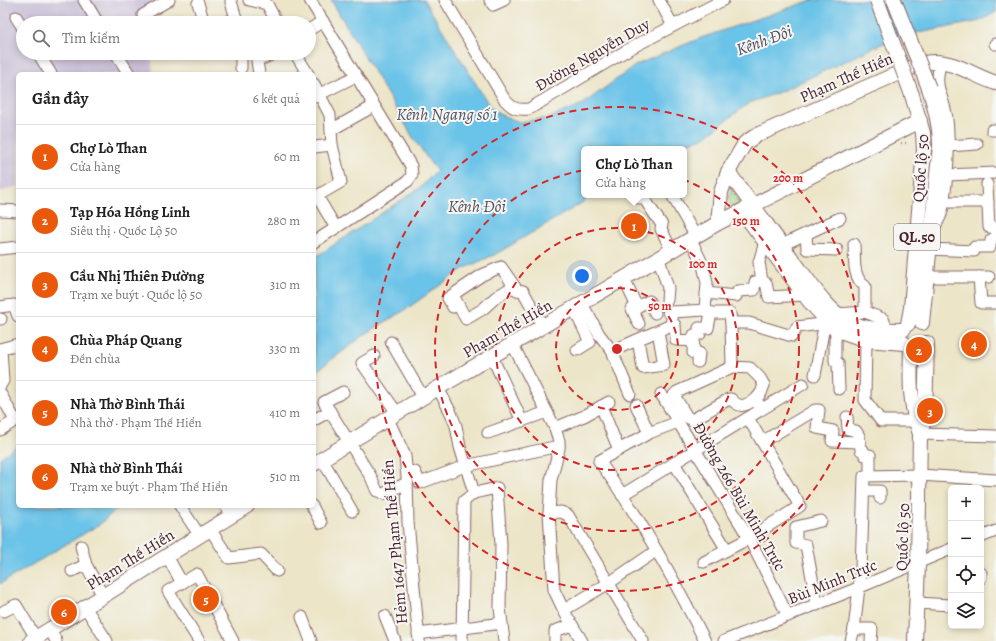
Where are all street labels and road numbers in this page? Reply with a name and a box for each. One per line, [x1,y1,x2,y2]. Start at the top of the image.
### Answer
street label: Đường Nguyễn Duy [531,13,655,97]
street label: Phạm Thế Hiển [796,47,897,108]
street label: Quốc lộ 50 [908,133,934,203]
road number: QL.50 [894,224,940,250]
street label: Phạm Thế Hiển [459,294,556,363]
street label: Đường 266 Bùi Minh Trực [688,418,791,575]
street label: Hẻm 1647 Phạm Thế Hiển [377,458,413,625]
street label: Quốc lộ 50 [891,503,915,571]
street label: Phạm Thế Hiển [82,524,179,596]
street label: Bùi Minh Trực [785,554,880,610]

